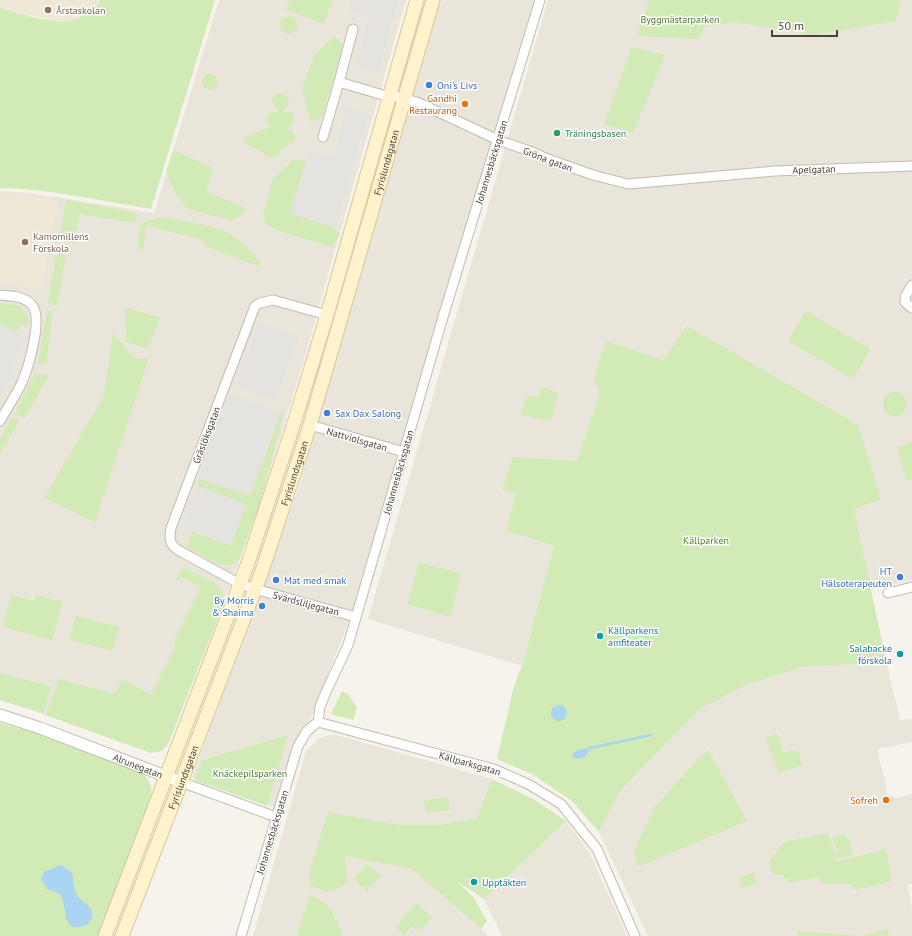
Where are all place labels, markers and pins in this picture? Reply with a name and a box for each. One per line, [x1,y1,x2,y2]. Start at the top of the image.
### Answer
place label: Årstaskolan [56,4,105,17]
marker: Årstaskolan [43,5,53,15]
place label: Oni's Livs [437,79,477,92]
marker: Oni's Livs [424,80,434,90]
place label: Gandhi Restaurang [409,92,457,117]
marker: Gandhi Restaurang [460,99,470,109]
place label: Träningsbasen [565,127,626,140]
marker: Träningsbasen [552,128,562,138]
place label: Kamomillens Förskola [33,230,89,255]
marker: Kamomillens Förskola [20,237,30,247]
place label: Sax Dax Salong [335,407,401,420]
marker: Sax Dax Salong [322,408,332,418]
place label: HT Hälsoterapeuten [821,565,892,590]
marker: HT Hälsoterapeuten [895,572,905,582]
place label: Mat med smak [284,574,346,587]
marker: Mat med smak [271,575,281,585]
place label: By Morris & Shaima [212,594,254,619]
marker: By Morris & Shaima [257,601,267,611]
place label: Källparkens amfiteater [608,624,658,649]
marker: Källparkens amfiteater [595,631,605,641]
place label: Salabacke förskola [849,642,892,667]
marker: Salabacke förskola [895,649,905,659]
place label: Sofreh [850,794,878,807]
marker: Sofreh [881,795,891,805]
place label: Upptäkten [482,876,526,889]
marker: Upptäkten [469,877,479,887]

